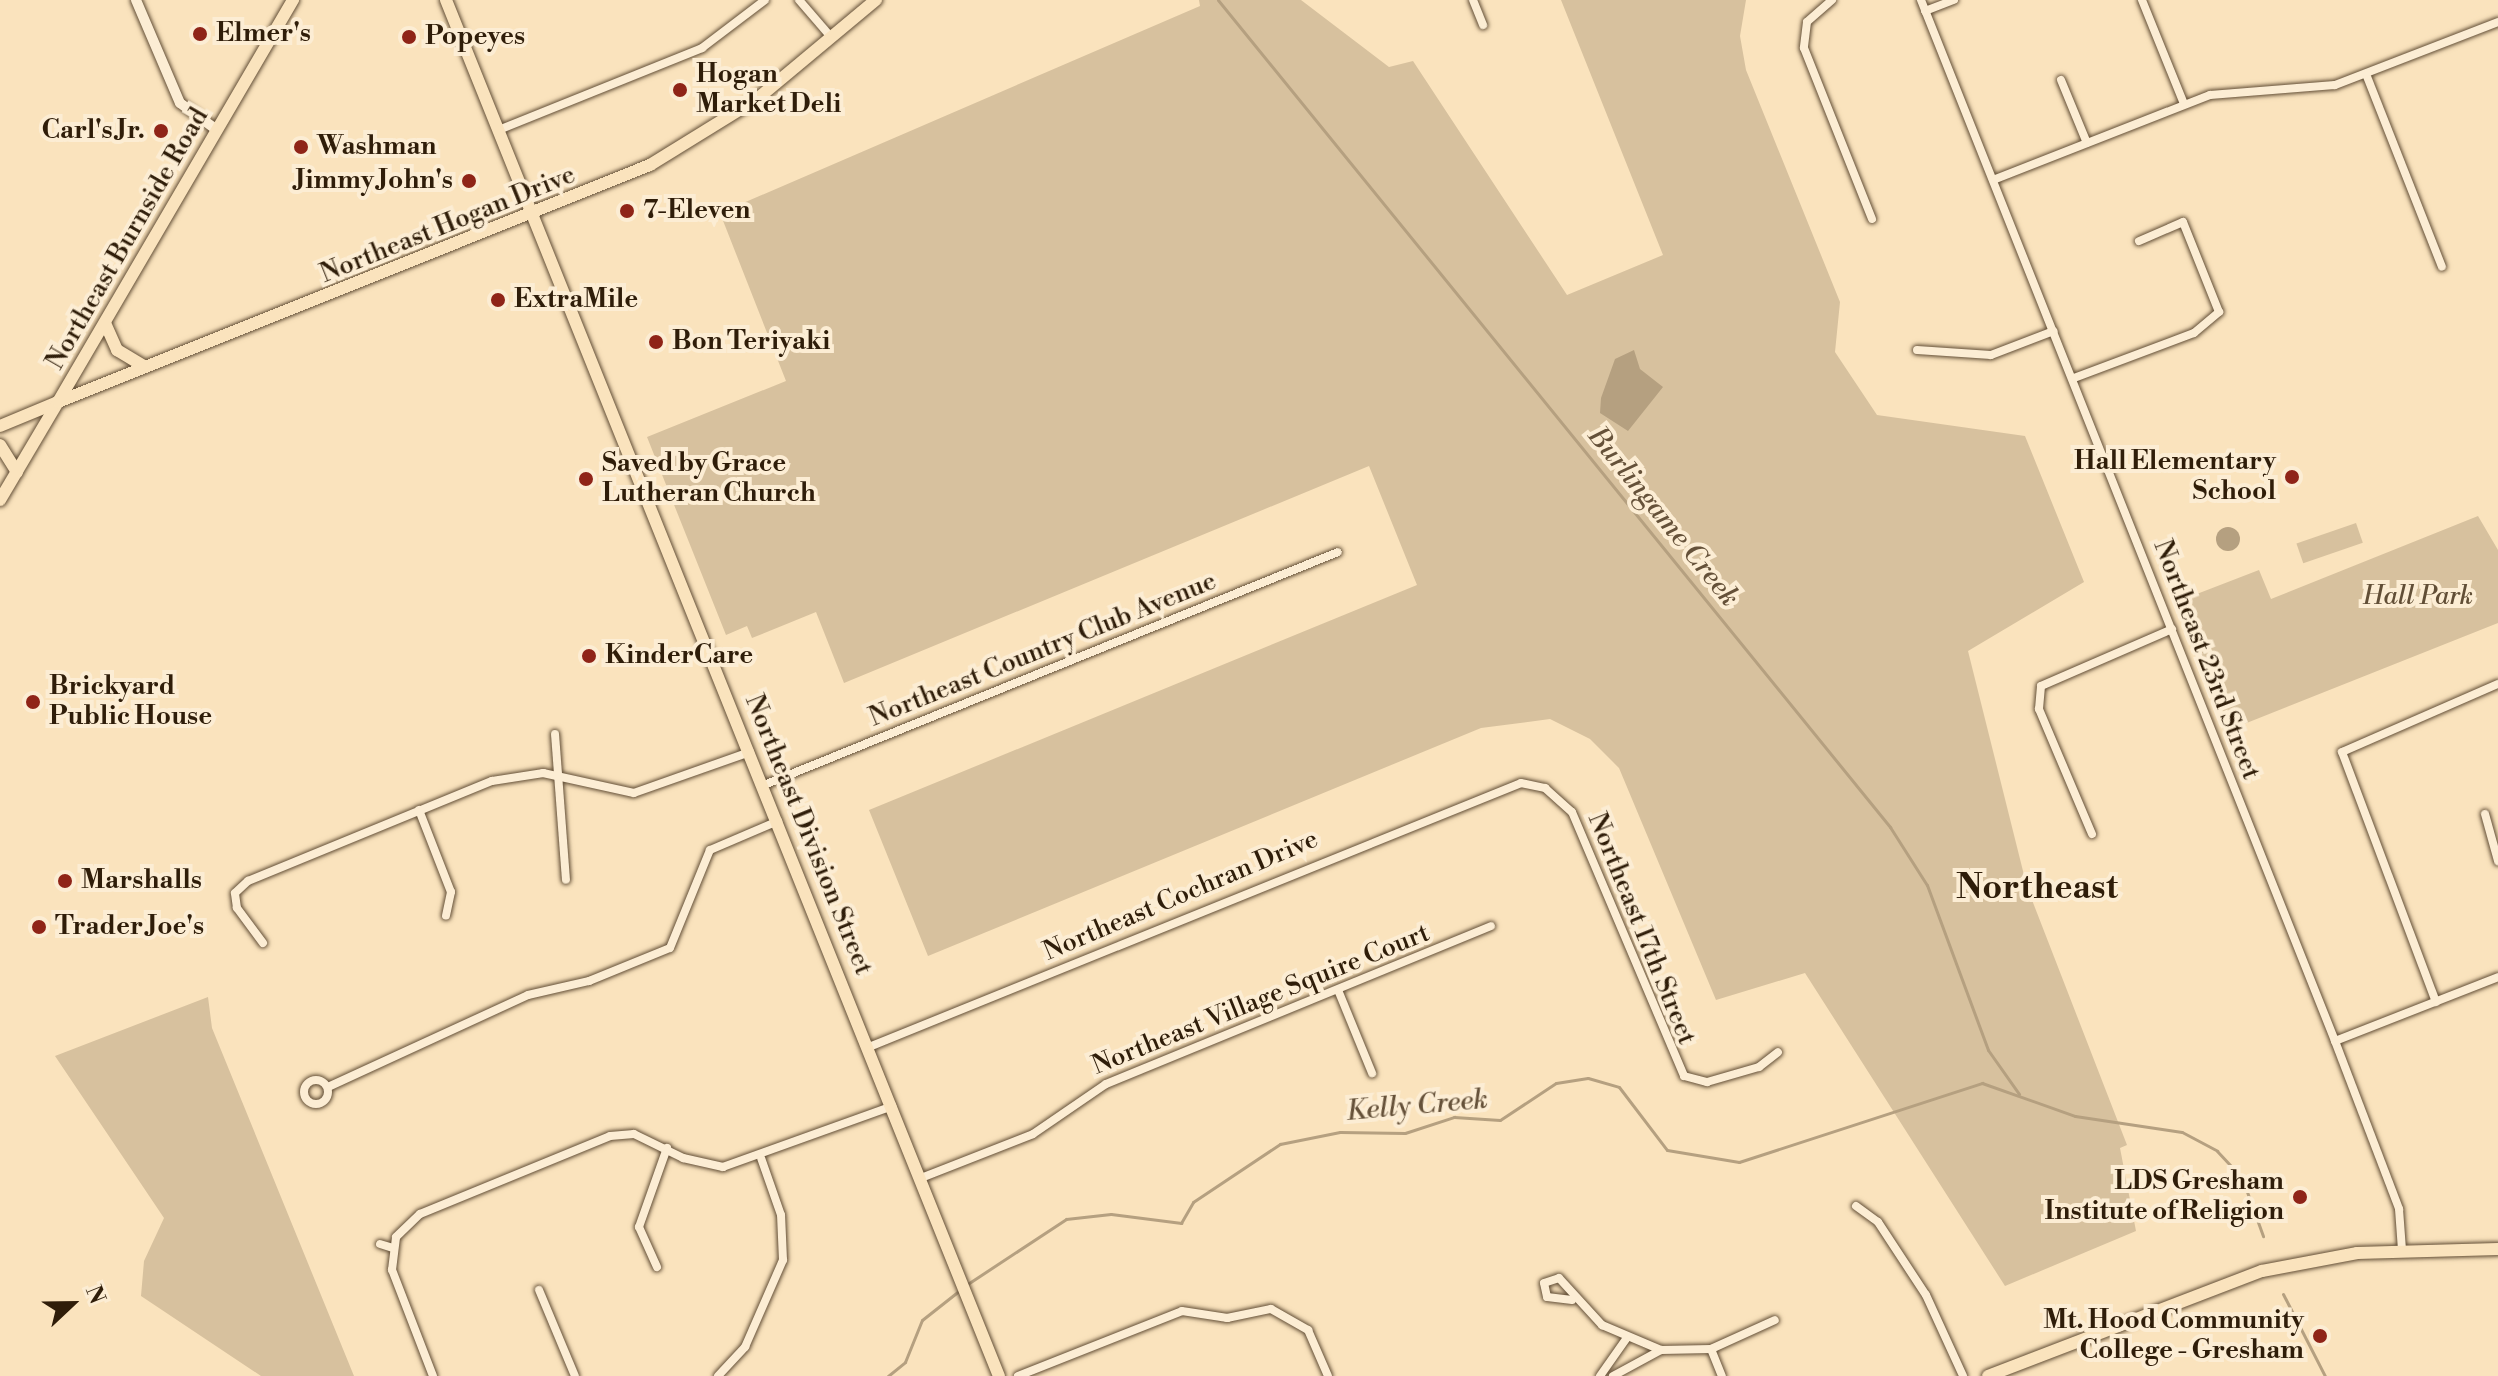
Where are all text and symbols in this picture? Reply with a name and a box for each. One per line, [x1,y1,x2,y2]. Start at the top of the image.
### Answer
place label: Elmer's [216,18,311,50]
place label: Popeyes [425,21,525,53]
marker: Elmer's [191,25,209,43]
marker: Popeyes [400,28,418,46]
place label: Hogan Market Deli [696,59,841,120]
marker: Hogan Market Deli [671,81,689,99]
street label: Northeast Burnside Road [40,103,216,375]
place label: Carl's Jr. [41,115,145,147]
marker: Carl's Jr. [152,122,170,140]
place label: Washman [317,131,436,163]
marker: Washman [292,138,310,156]
street label: Northeast Hogan Drive [316,160,580,290]
place label: Jimmy John's [295,165,453,197]
marker: Jimmy John's [460,172,478,190]
place label: 7-Eleven [643,195,750,227]
marker: 7-Eleven [618,202,636,220]
place label: ExtraMile [514,284,638,316]
marker: ExtraMile [489,291,507,309]
place label: Bon Teriyaki [672,326,830,358]
marker: Bon Teriyaki [647,333,665,351]
water label: Burlingame Creek [1580,420,1746,614]
place label: Hall Elementary School [2074,446,2276,508]
place label: Saved by Grace Lutheran Church [602,448,816,510]
marker: Hall Elementary School [2283,468,2301,486]
marker: Saved by Grace Lutheran Church [577,470,595,488]
street label: Northeast 23rd Street [2146,536,2266,784]
street label: Northeast Country Club Avenue [865,566,1221,734]
park label: Hall Park [2363,581,2473,613]
place label: KinderCare [605,640,753,672]
marker: KinderCare [580,647,598,665]
place label: Brickyard Public House [49,671,212,732]
street label: Northeast Division Street [737,690,879,980]
marker: Brickyard Public House [24,693,42,711]
street label: Northeast 17th Street [1580,809,1702,1049]
street label: Northeast Cochran Drive [1039,824,1323,968]
place label: Marshalls [81,865,202,897]
district label: Northeast [1956,869,2118,909]
marker: Marshalls [56,872,74,890]
place label: Trader Joe's [55,911,204,943]
marker: Trader Joe's [30,918,48,936]
street label: Northeast Village Squire Court [1088,918,1434,1082]
water label: Kelly Creek [1345,1083,1489,1129]
place label: LDS Gresham Institute of Religion [2045,1166,2284,1228]
marker: LDS Gresham Institute of Religion [2291,1188,2309,1206]
north arrow [32,1264,112,1344]
text: N [79,1282,110,1308]
place label: Mt. Hood Community College - Gresham [2043,1305,2304,1366]
marker: Mt. Hood Community College - Gresham [2311,1327,2329,1345]

